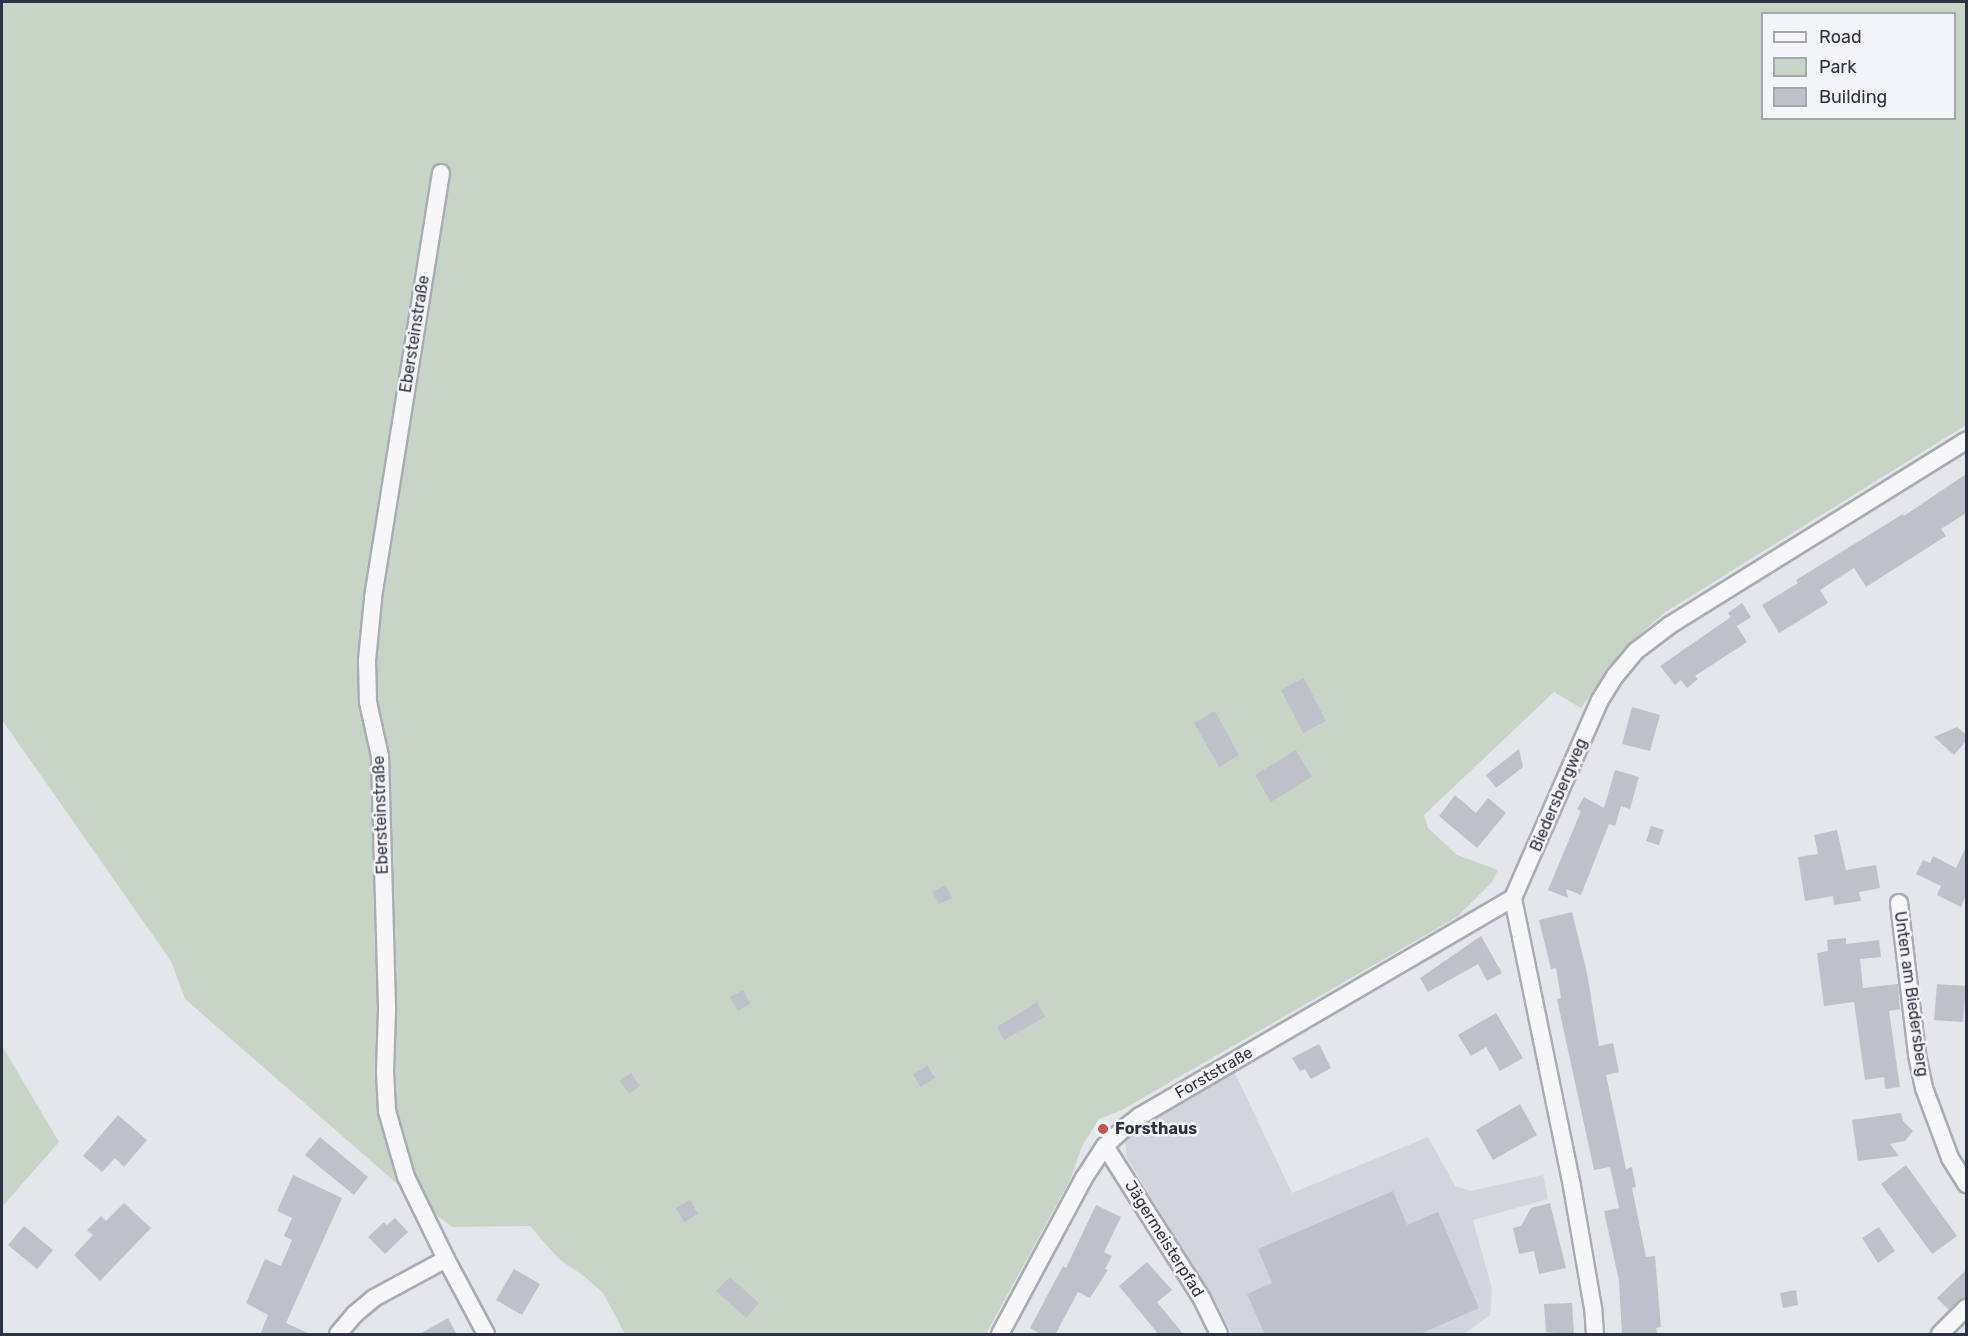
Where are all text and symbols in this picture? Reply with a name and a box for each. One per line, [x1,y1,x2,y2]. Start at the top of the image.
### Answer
legend [1761,12,1956,120]
text: Road [1819,26,1862,48]
text: Park [1819,56,1856,78]
text: Building [1819,86,1887,108]
street label: Ebersteinstraße [396,274,434,394]
street label: Biedersbergweg [1526,735,1592,855]
street label: Ebersteinstraße [369,755,393,875]
street label: Unten am Biedersberg [1890,910,1932,1078]
street label: Forststraße [1172,1043,1256,1103]
place label: Forsthaus [1115,1119,1197,1139]
marker: Forsthaus [1096,1122,1110,1136]
street label: Jägermeisterpfad [1120,1177,1208,1301]

